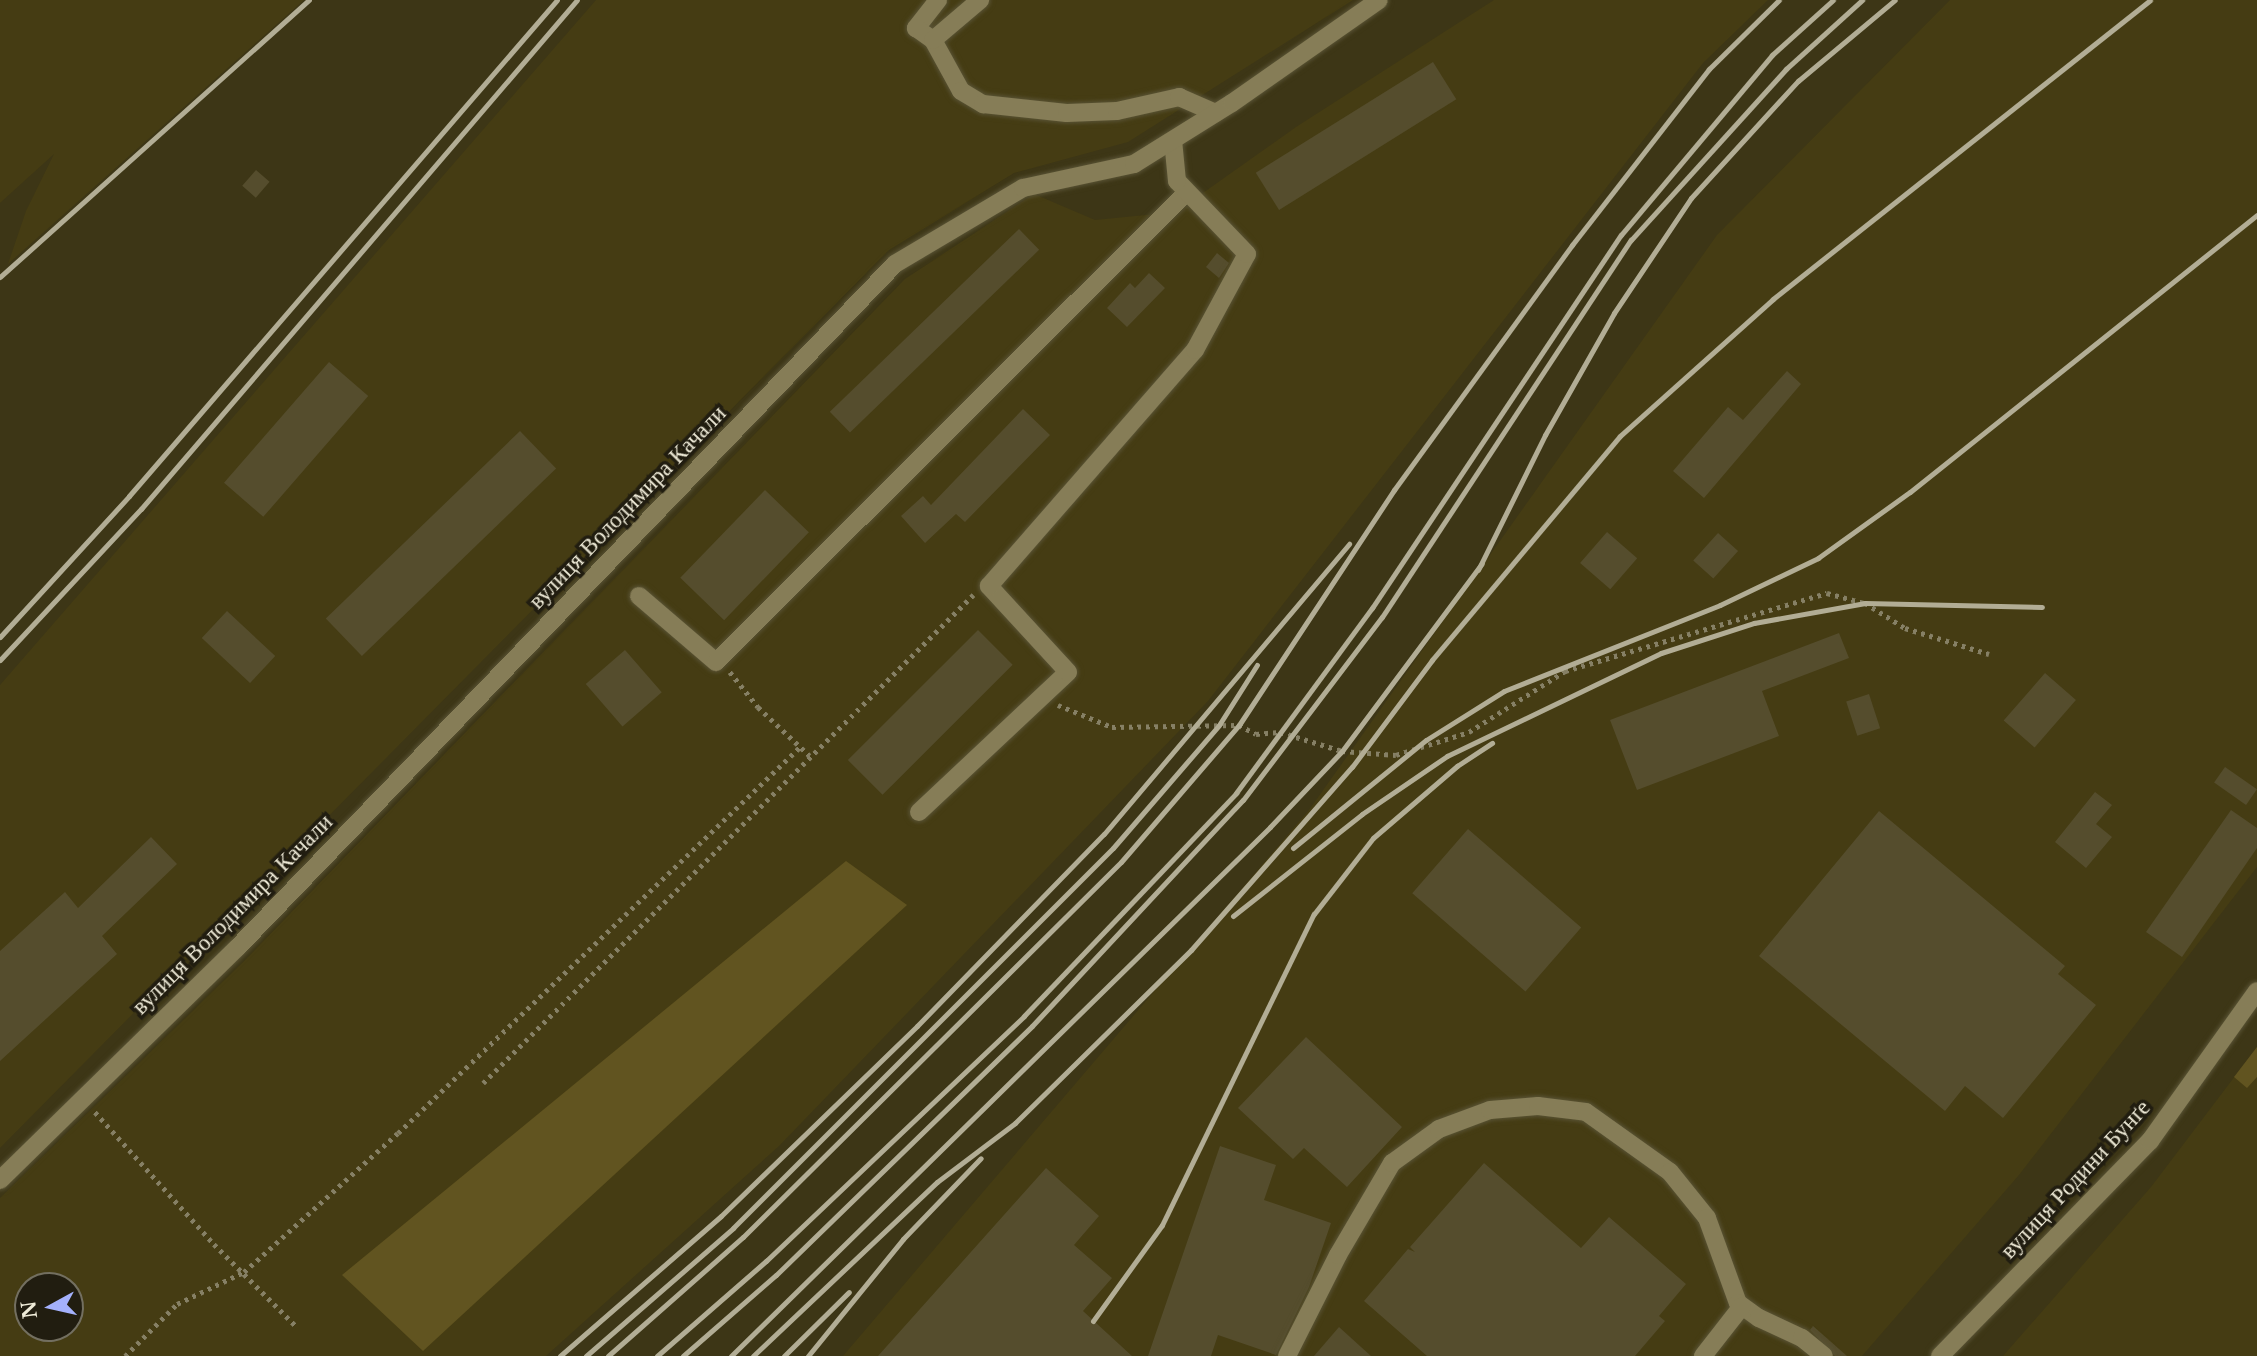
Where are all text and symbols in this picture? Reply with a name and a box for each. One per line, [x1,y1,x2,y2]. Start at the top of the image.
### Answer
street label: вулиця Володимира Качали [523,400,731,614]
street label: вулиця Володимира Качали [126,808,338,1020]
street label: вулиця Родини Бунґе [1994,1094,2156,1264]
north arrow [14,1272,84,1342]
text: N [17,1299,42,1320]

